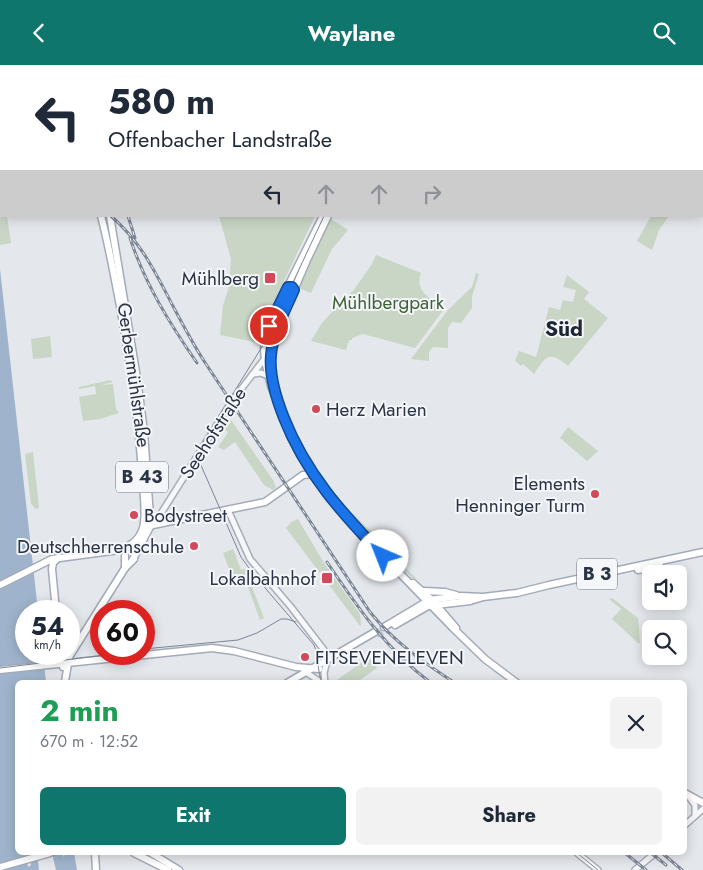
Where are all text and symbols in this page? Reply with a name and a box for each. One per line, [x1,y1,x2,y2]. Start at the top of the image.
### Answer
text: Waylane [308,17,395,49]
icon: back [25,19,53,47]
icon: search [650,19,678,47]
text: 580 m [108,77,215,127]
icon: left [25,85,90,150]
text: Offenbacher Landstraße [108,123,332,155]
icon: left [259,180,287,208]
icon: ahead [312,180,340,208]
icon: ahead [365,180,393,208]
icon: right [418,180,446,208]
place label: Mühlberg [182,265,259,292]
marker: Mühlberg [263,271,277,285]
park label: Mühlbergpark [332,289,445,316]
street label: Gerbermühlstraße [110,301,158,449]
pin [248,305,290,347]
icon: arrive [255,312,283,340]
district label: Süd [545,314,583,344]
street label: Seehofstraße [173,382,253,484]
place label: Herz Marien [326,396,427,423]
marker: Herz Marien [310,403,322,415]
road number: B 43 [116,462,168,493]
place label: Elements Henninger Turm [455,470,585,519]
marker: Elements Henninger Turm [589,488,601,500]
place label: Bodystreet [144,502,227,529]
marker: Bodystreet [128,509,140,521]
position arrow [356,529,408,581]
place label: Deutschherrenschule [17,533,184,560]
marker: Deutschherrenschule [188,540,200,552]
road number: B 3 [577,559,617,589]
place label: Lokalbahnhof [210,565,317,592]
map controls [642,565,687,665]
button: sound [642,565,687,610]
marker: Lokalbahnhof [320,571,334,585]
speed limit sign: 60 [90,600,155,665]
text: 54 [31,608,64,644]
button: search [642,620,687,665]
text: km/h [34,636,61,654]
place label: FITSEVENELEVEN [315,644,464,671]
marker: FITSEVENELEVEN [299,651,311,663]
text: 2 min [40,689,119,732]
button: close [610,697,662,749]
text: 670 m · 12:52 [40,730,138,753]
button: Exit [40,787,346,845]
button: Share [356,787,662,845]

